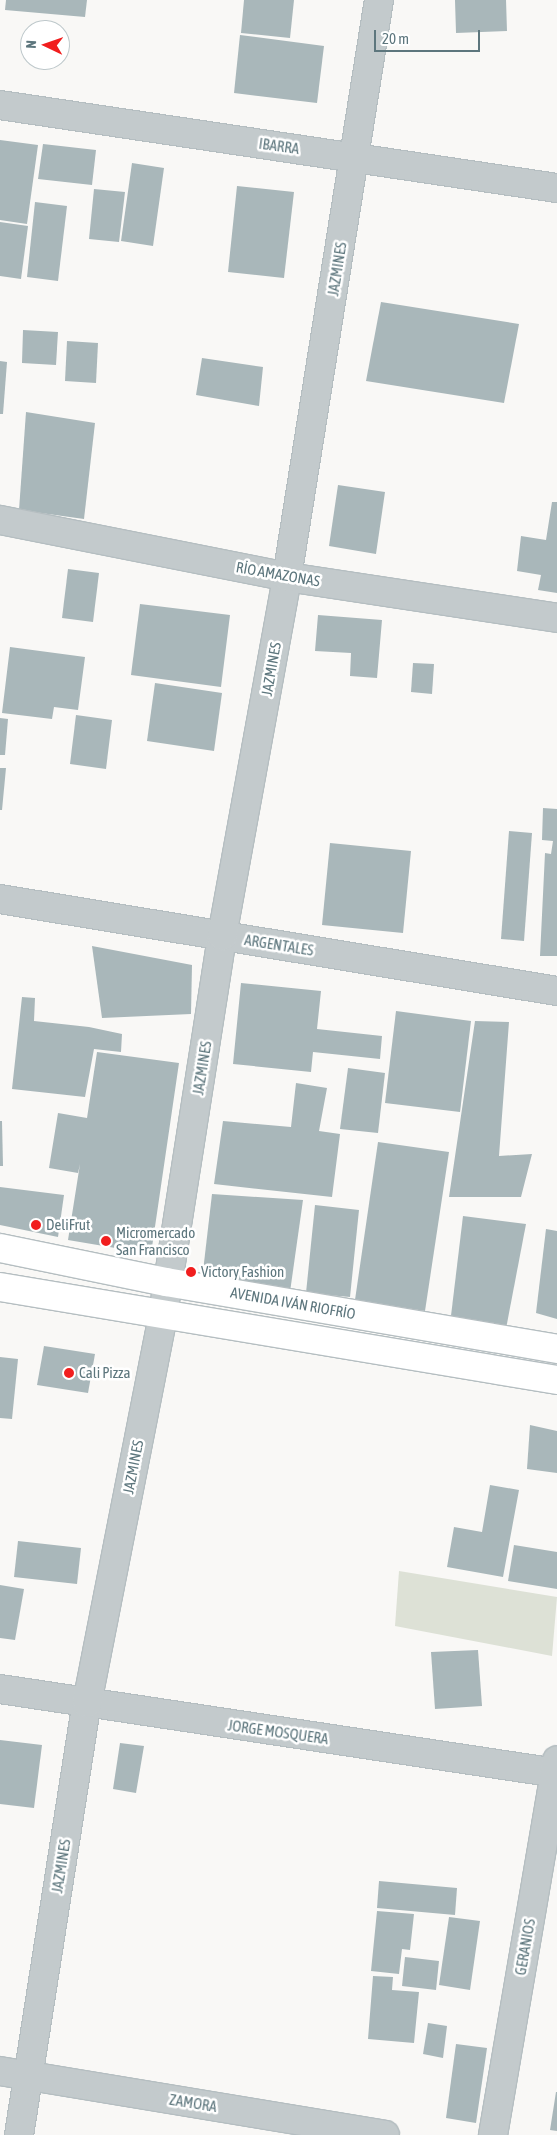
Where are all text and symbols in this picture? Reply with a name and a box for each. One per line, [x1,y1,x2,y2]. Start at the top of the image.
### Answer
north arrow [20,20,70,70]
scale bar [377,20,483,52]
text: 20 m [382,30,409,47]
text: N [23,40,39,49]
street label: IBARRA [258,134,300,158]
street label: JAZMINES [324,241,350,297]
street label: RÍO AMAZONAS [235,558,321,590]
street label: JAZMINES [257,641,285,697]
street label: ARGENTALES [243,931,315,959]
street label: JAZMINES [189,1040,215,1096]
place label: DeliFrut [46,1216,90,1234]
marker: DeliFrut [30,1219,42,1231]
place label: Micromercado San Francisco [116,1223,195,1258]
marker: Micromercado San Francisco [100,1235,112,1247]
place label: Victory Fashion [201,1263,284,1281]
marker: Victory Fashion [185,1266,197,1278]
street label: AVENIDA IVÁN RIOFRÍO [229,1283,357,1323]
place label: Cali Pizza [79,1364,130,1382]
marker: Cali Pizza [63,1367,75,1379]
street label: JAZMINES [119,1439,147,1495]
street label: JORGE MOSQUERA [227,1716,329,1748]
street label: JAZMINES [48,1838,74,1894]
street label: GERANIOS [511,1917,539,1977]
street label: ZAMORA [168,2090,218,2116]

